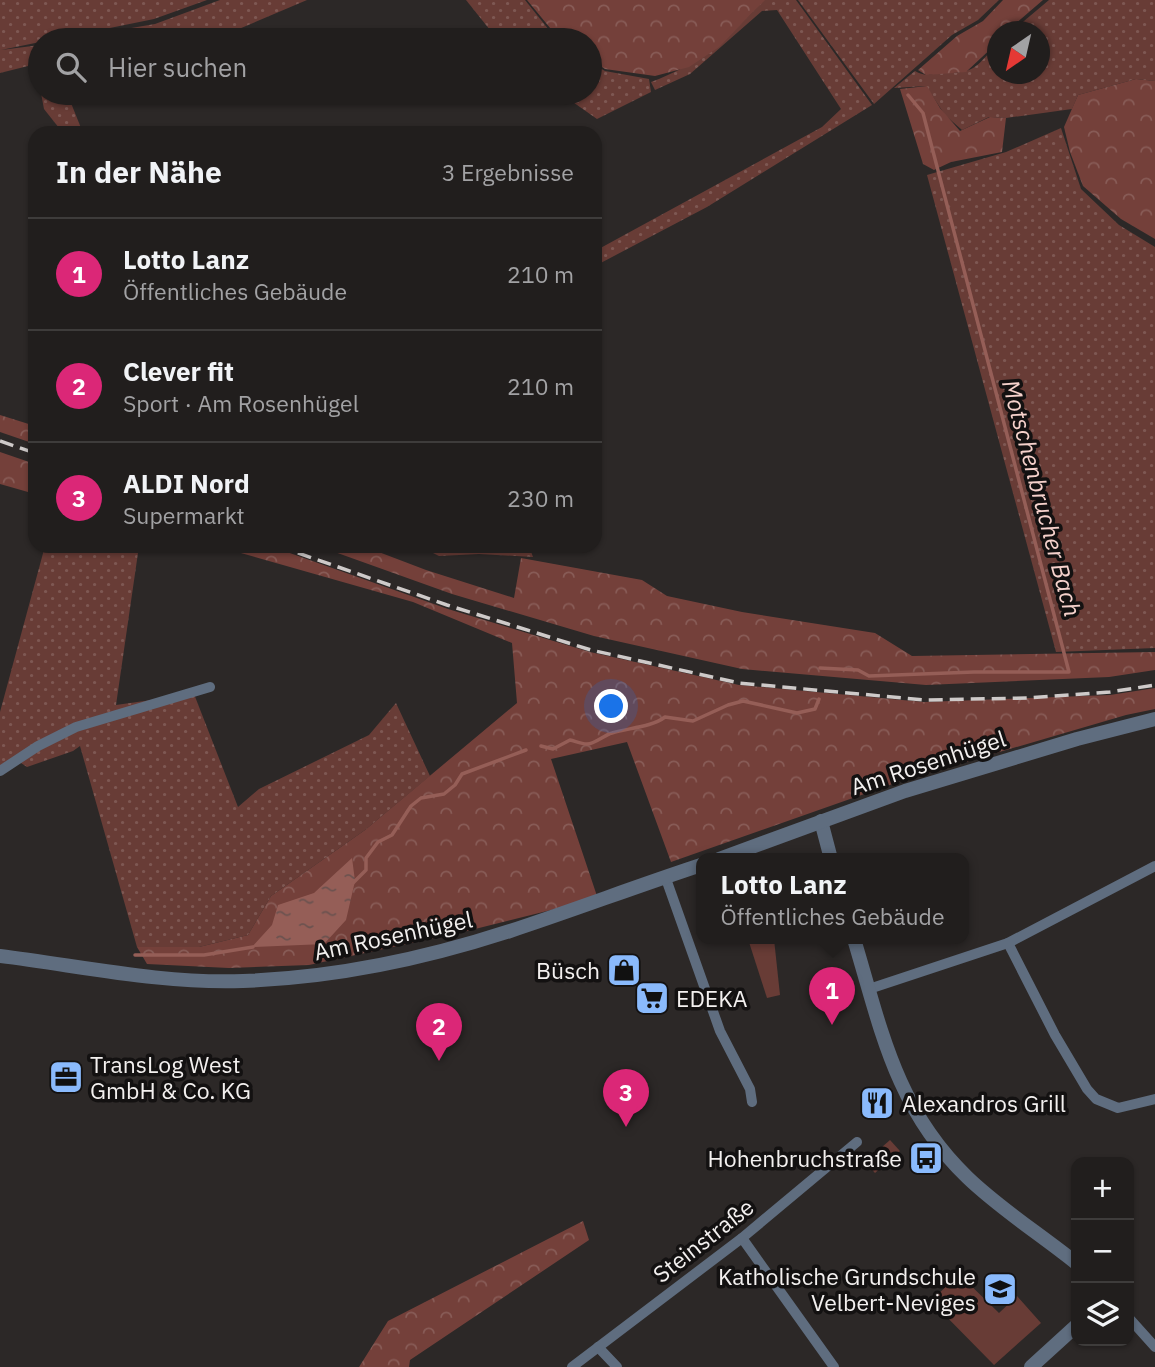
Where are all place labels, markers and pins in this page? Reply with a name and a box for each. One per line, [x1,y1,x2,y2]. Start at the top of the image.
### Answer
shop icon: Büsch [605,951,643,989]
place label: Büsch [536,955,600,985]
pin: 1 [809,967,855,1025]
supermarket icon: EDEKA [633,979,671,1017]
place label: EDEKA [676,983,748,1013]
pin: 2 [416,1003,462,1061]
place label: TransLog West GmbH & Co. KG [90,1049,251,1105]
office icon: TransLog West GmbH & Co. KG [47,1058,85,1096]
pin: 3 [603,1069,649,1127]
restaurant icon: Alexandros Grill [858,1084,896,1122]
place label: Alexandros Grill [902,1088,1066,1118]
bus stop icon: Hohenbruchstraße [907,1139,945,1177]
place label: Hohenbruchstraße [708,1143,902,1173]
place label: Katholische Grundschule Velbert-Neviges [718,1261,976,1317]
school or university icon: Katholische Grundschule Velbert-Neviges [981,1270,1019,1308]

